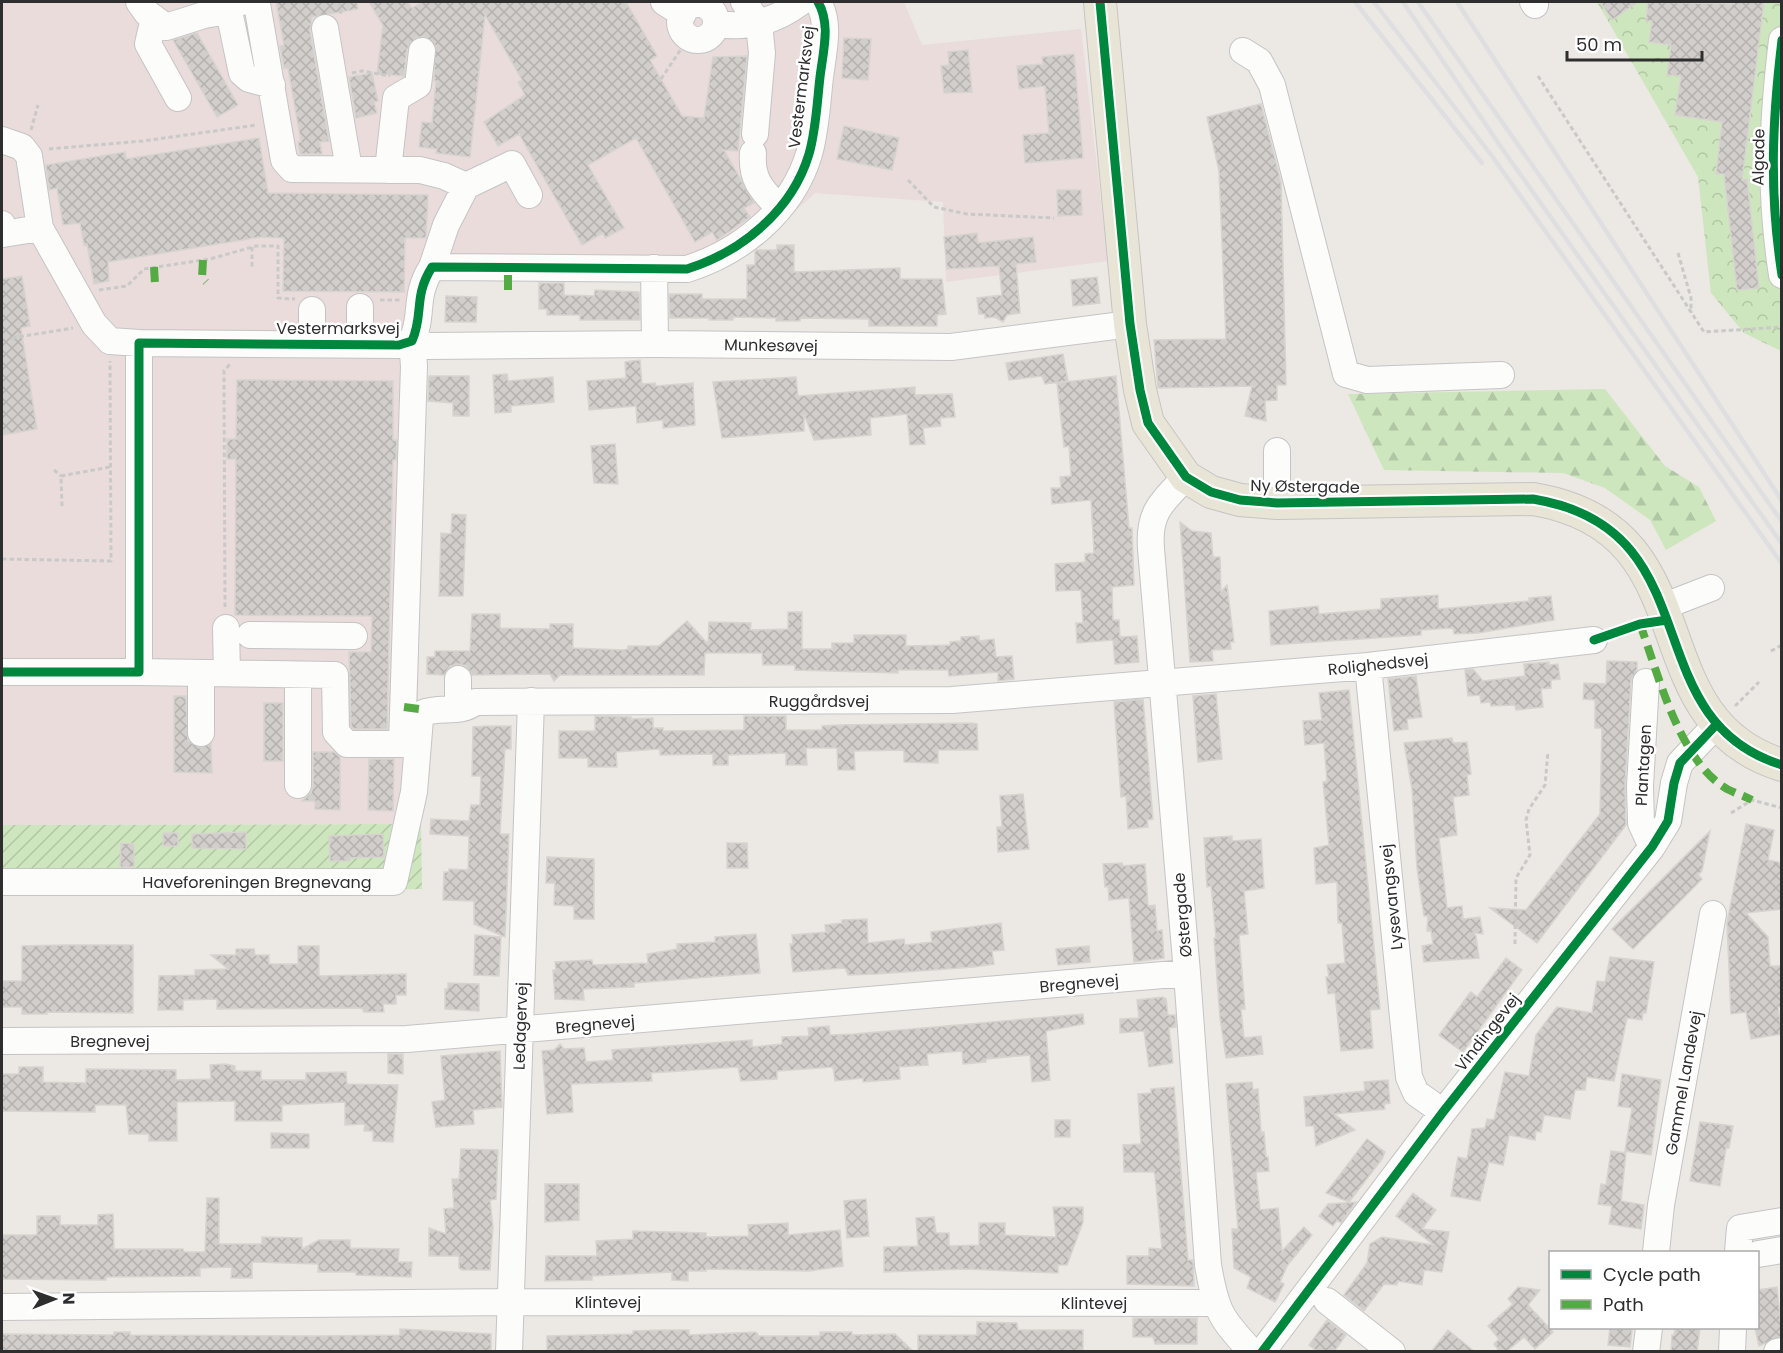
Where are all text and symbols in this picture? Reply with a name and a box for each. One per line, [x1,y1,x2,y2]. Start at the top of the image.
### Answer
street label: Vestermarksvej [783,24,820,150]
scale bar [1567,24,1702,62]
text: 50 m [1576,32,1622,57]
street label: Algade [1747,128,1770,186]
street label: Vestermarksvej [276,317,400,340]
street label: Munkesøvej [724,333,818,358]
street label: Ny Østergade [1250,474,1360,499]
street label: Rolighedsvej [1327,648,1429,681]
street label: Ruggårdsvej [769,690,869,713]
street label: Plantagen [1630,724,1657,807]
street label: Lysevangsvej [1375,843,1408,951]
street label: Haveforeningen Bregnevang [142,871,372,894]
street label: Østergade [1167,872,1198,958]
street label: Bregnevej [1038,969,1120,998]
street label: Ledagervej [507,982,534,1070]
street label: Vindingevej [1450,988,1525,1076]
street label: Gammel Landevej [1659,1009,1707,1157]
street label: Bregnevej [554,1010,636,1039]
street label: Bregnevej [70,1030,150,1053]
legend [1549,1251,1759,1329]
text: Cycle path [1603,1262,1701,1287]
north arrow [24,1269,84,1329]
street label: Klintevej [575,1291,641,1314]
street label: Klintevej [1061,1292,1127,1315]
text: Path [1603,1292,1644,1317]
text: N [57,1293,80,1305]

